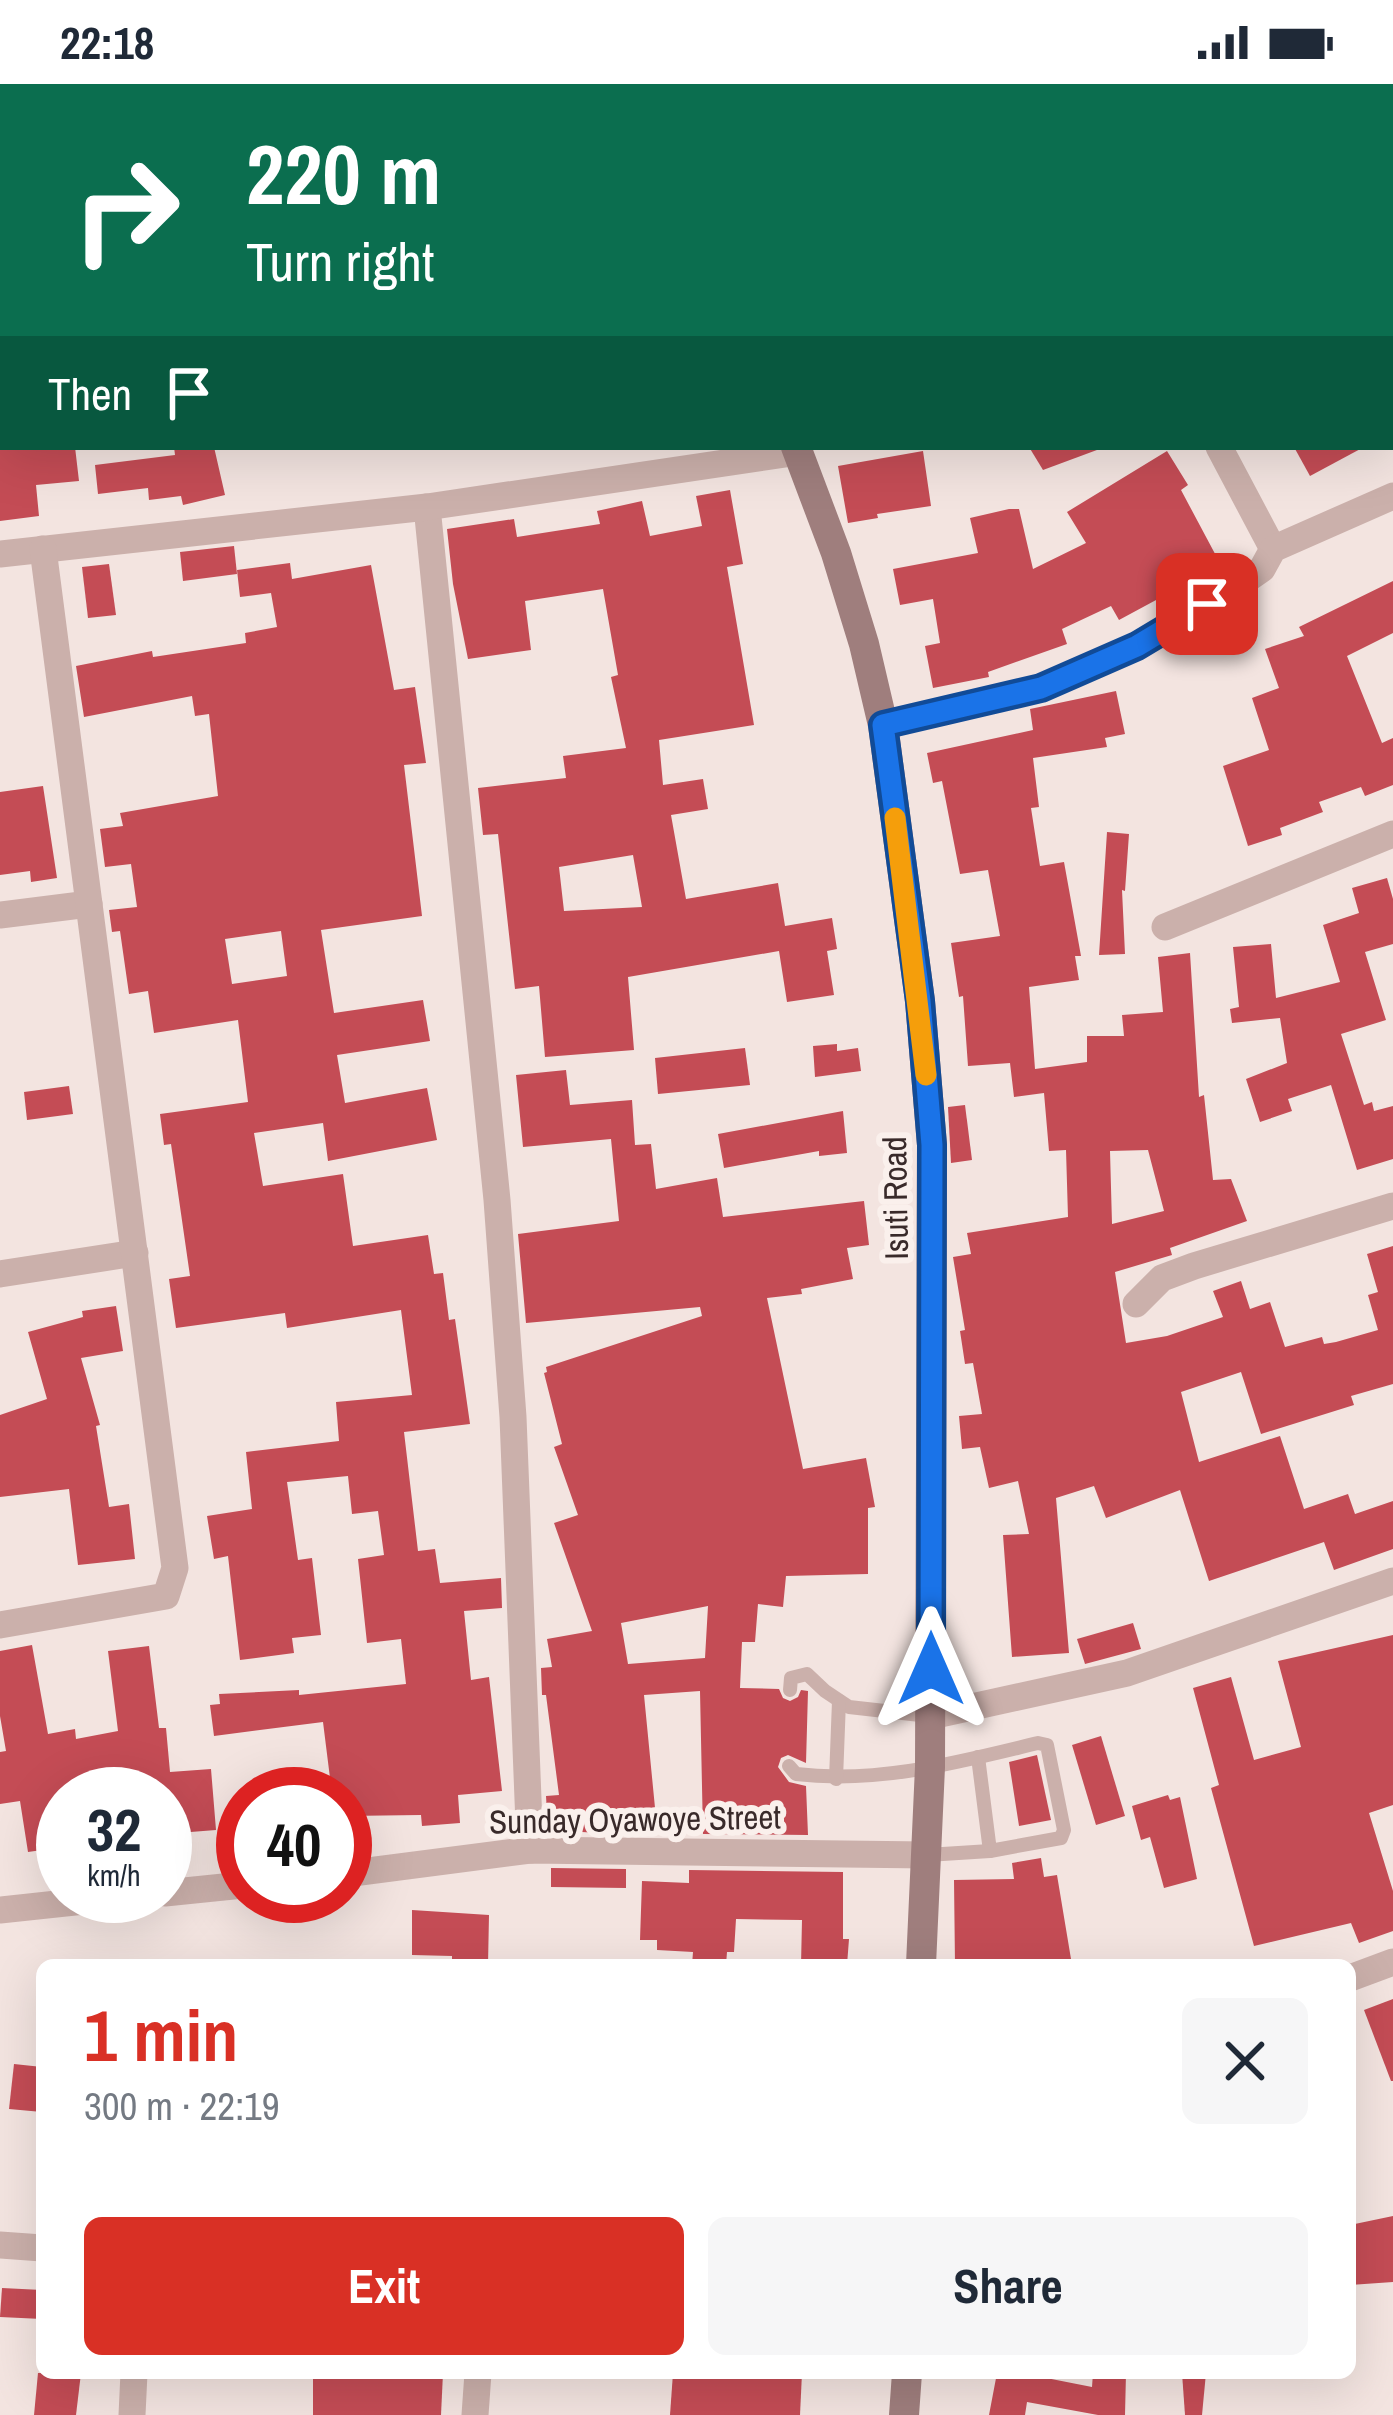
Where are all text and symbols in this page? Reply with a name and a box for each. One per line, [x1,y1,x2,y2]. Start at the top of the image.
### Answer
text: 22:18 [60,12,154,73]
text: 220 m [246,117,441,230]
icon: right [48,132,204,288]
text: Turn right [246,225,434,298]
icon: arrive [156,360,222,426]
text: Then [48,363,132,424]
pin [1156,553,1258,655]
icon: arrive [1174,571,1240,637]
street label: Isuti Road [872,1136,918,1260]
position arrow [868,1606,994,1732]
speed limit sign: 40 [216,1767,372,1923]
text: 32 [87,1789,141,1870]
street label: Sunday Oyawoye Street [489,1794,781,1844]
text: km/h [87,1855,141,1895]
text: 1 min [84,1986,238,2083]
button: close [1182,1998,1308,2124]
text: 300 m · 22:19 [84,2080,280,2132]
button: Exit [84,2217,684,2355]
button: Share [708,2217,1308,2355]

